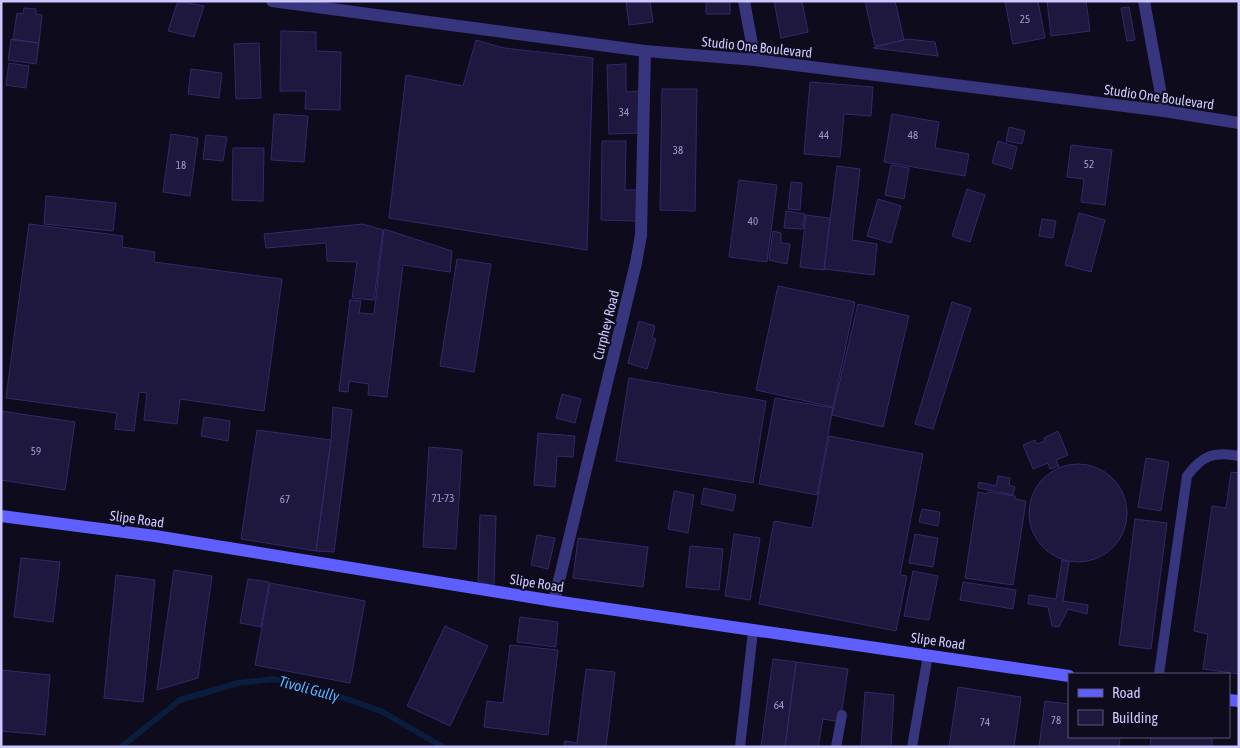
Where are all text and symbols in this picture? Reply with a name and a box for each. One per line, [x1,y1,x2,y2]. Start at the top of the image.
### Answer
house number: 25 [1020,13,1030,25]
street label: Studio One Boulevard [701,33,813,61]
street label: Studio One Boulevard [1103,81,1215,113]
house number: 34 [619,106,629,118]
house number: 44 [819,129,829,141]
house number: 48 [908,129,918,141]
house number: 38 [673,144,683,156]
house number: 52 [1084,158,1094,170]
house number: 18 [176,159,186,171]
house number: 40 [748,215,758,227]
street label: Curphey Road [590,288,622,362]
house number: 59 [31,445,41,457]
house number: 71-73 [432,492,454,504]
house number: 67 [280,493,290,505]
street label: Slipe Road [109,507,165,531]
street label: Slipe Road [509,571,565,595]
street label: Slipe Road [910,629,966,653]
water label: Tivoli Gully [277,672,342,705]
legend [1068,673,1230,738]
text: Road [1112,684,1141,701]
house number: 64 [774,699,784,711]
text: Building [1112,709,1158,726]
house number: 78 [1051,714,1061,726]
house number: 74 [980,716,990,728]

